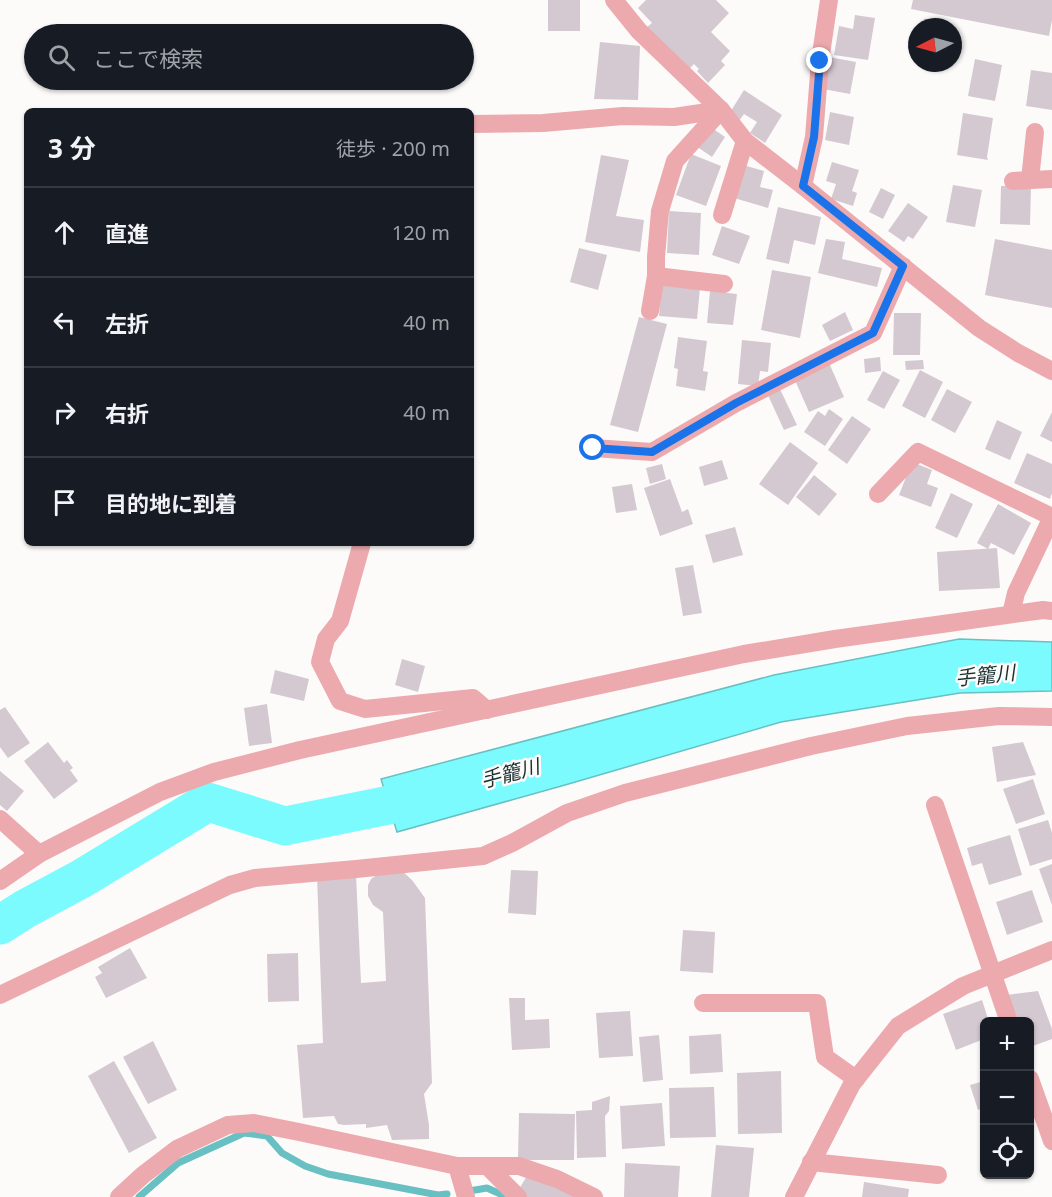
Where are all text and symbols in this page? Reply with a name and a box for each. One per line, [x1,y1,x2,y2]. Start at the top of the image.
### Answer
north arrow [908,18,962,72]
search box [24,24,474,90]
icon: search [45,41,78,74]
text: ここで検索 [93,43,203,73]
route end [806,47,832,73]
text: 3 分 [48,130,96,166]
text: 徒歩 · 200 m [336,135,450,162]
icon: ahead [48,216,81,249]
text: 直進 [105,218,149,248]
text: 120 m [392,219,450,246]
icon: left [48,306,81,339]
text: 左折 [105,308,149,338]
text: 40 m [403,309,450,336]
icon: right [48,396,81,429]
text: 右折 [105,398,149,428]
text: 40 m [403,399,450,426]
route start [579,434,605,460]
icon: arrive [48,486,81,519]
text: 目的地に到着 [105,488,237,518]
water label: 手籠川 [954,658,1018,692]
water label: 手籠川 [478,752,544,794]
map controls [980,1017,1034,1179]
button: + [980,1017,1034,1071]
button: − [980,1071,1034,1125]
button: locate [980,1125,1034,1179]

